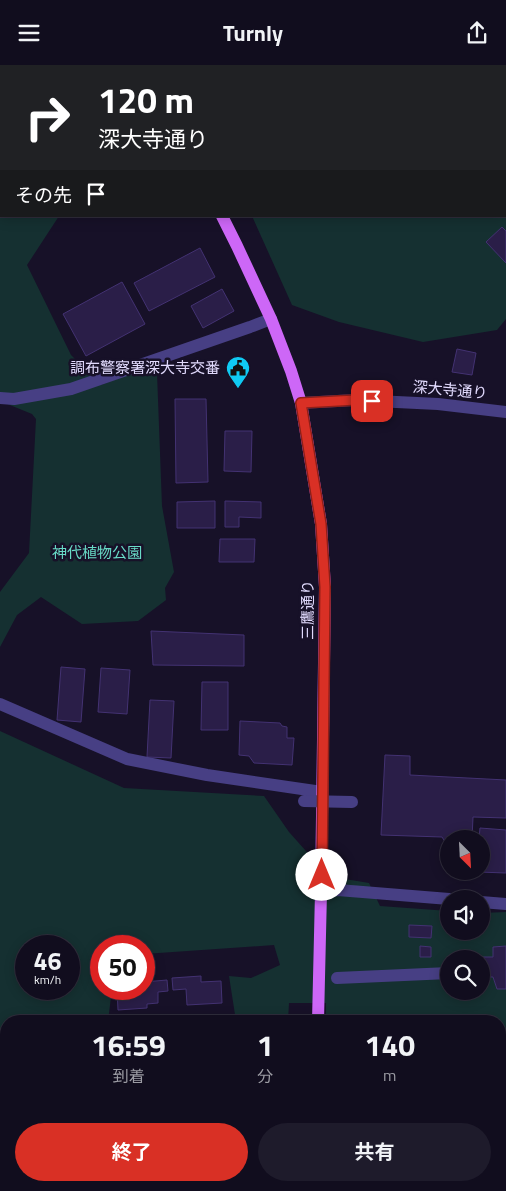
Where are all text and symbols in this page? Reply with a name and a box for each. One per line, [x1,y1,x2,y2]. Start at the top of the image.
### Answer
text: Turnly [223,16,283,50]
icon: menu [15,19,43,47]
icon: share [463,19,491,47]
text: 120 m [98,73,194,127]
icon: right [15,85,80,150]
text: 深大寺通り [98,122,208,156]
text: その先 [15,180,72,209]
icon: arrive [82,180,110,208]
public building icon: 調布警察署深大寺交番 [225,355,251,389]
place label: 調布警察署深大寺交番 [70,356,220,379]
street label: 深大寺通り [412,375,488,404]
pin [351,380,393,422]
icon: arrive [358,387,386,415]
park label: 神代植物公園 [52,541,142,564]
street label: 三鷹通り [296,580,319,640]
north arrow [440,830,490,880]
map controls [440,830,490,1000]
position arrow [295,848,347,900]
button: sound [440,890,490,940]
speed limit sign: 50 [90,935,155,1000]
text: 46 [33,942,62,980]
button: search [440,950,490,1000]
text: km/h [34,970,61,989]
text: 16:59 [91,1022,166,1068]
text: 1 [257,1022,274,1068]
text: 140 [365,1022,415,1068]
text: m [383,1063,397,1087]
text: 到着 [112,1064,144,1088]
text: 分 [257,1064,273,1088]
button: 終了 [15,1123,248,1181]
button: 共有 [258,1123,491,1181]

